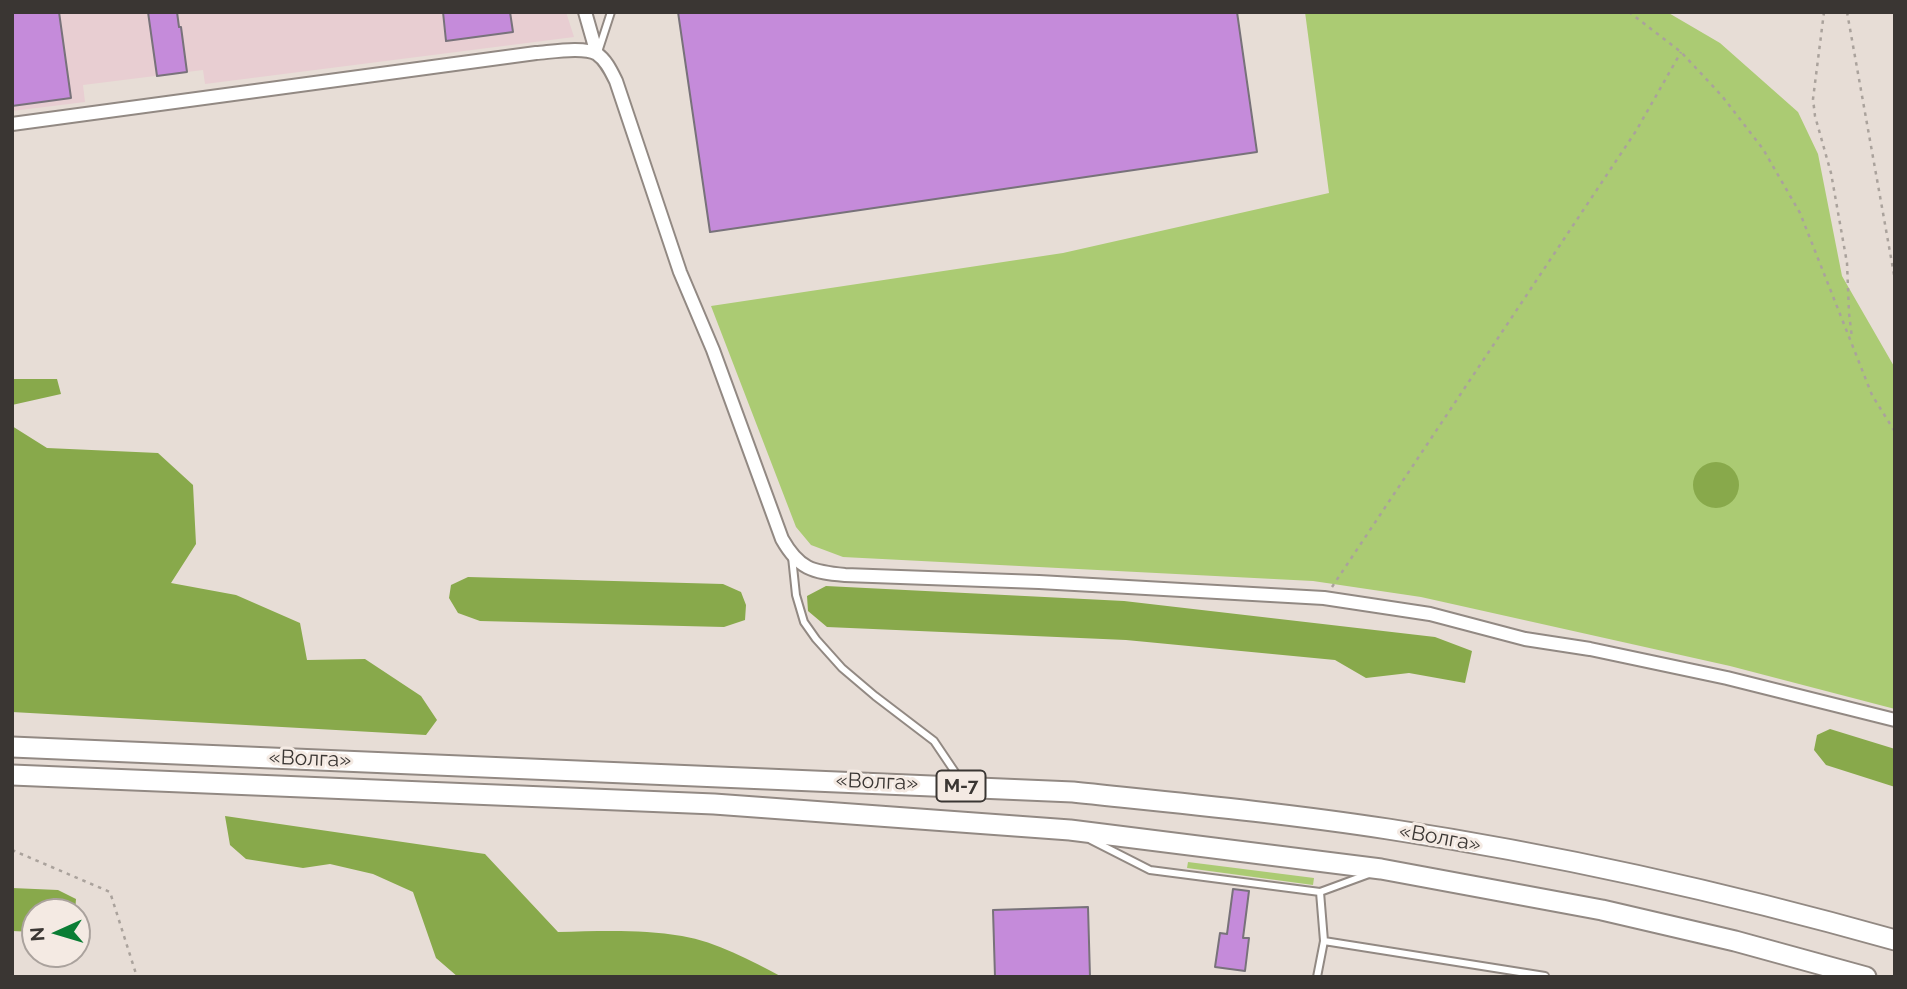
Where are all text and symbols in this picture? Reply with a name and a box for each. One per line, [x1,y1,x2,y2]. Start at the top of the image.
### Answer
street label: «Волга» [268,745,352,773]
street label: «Волга» [835,768,919,796]
road number: М-7 [936,771,986,802]
street label: «Волга» [1397,818,1483,858]
north arrow [21,898,91,968]
text: N [26,926,49,942]

